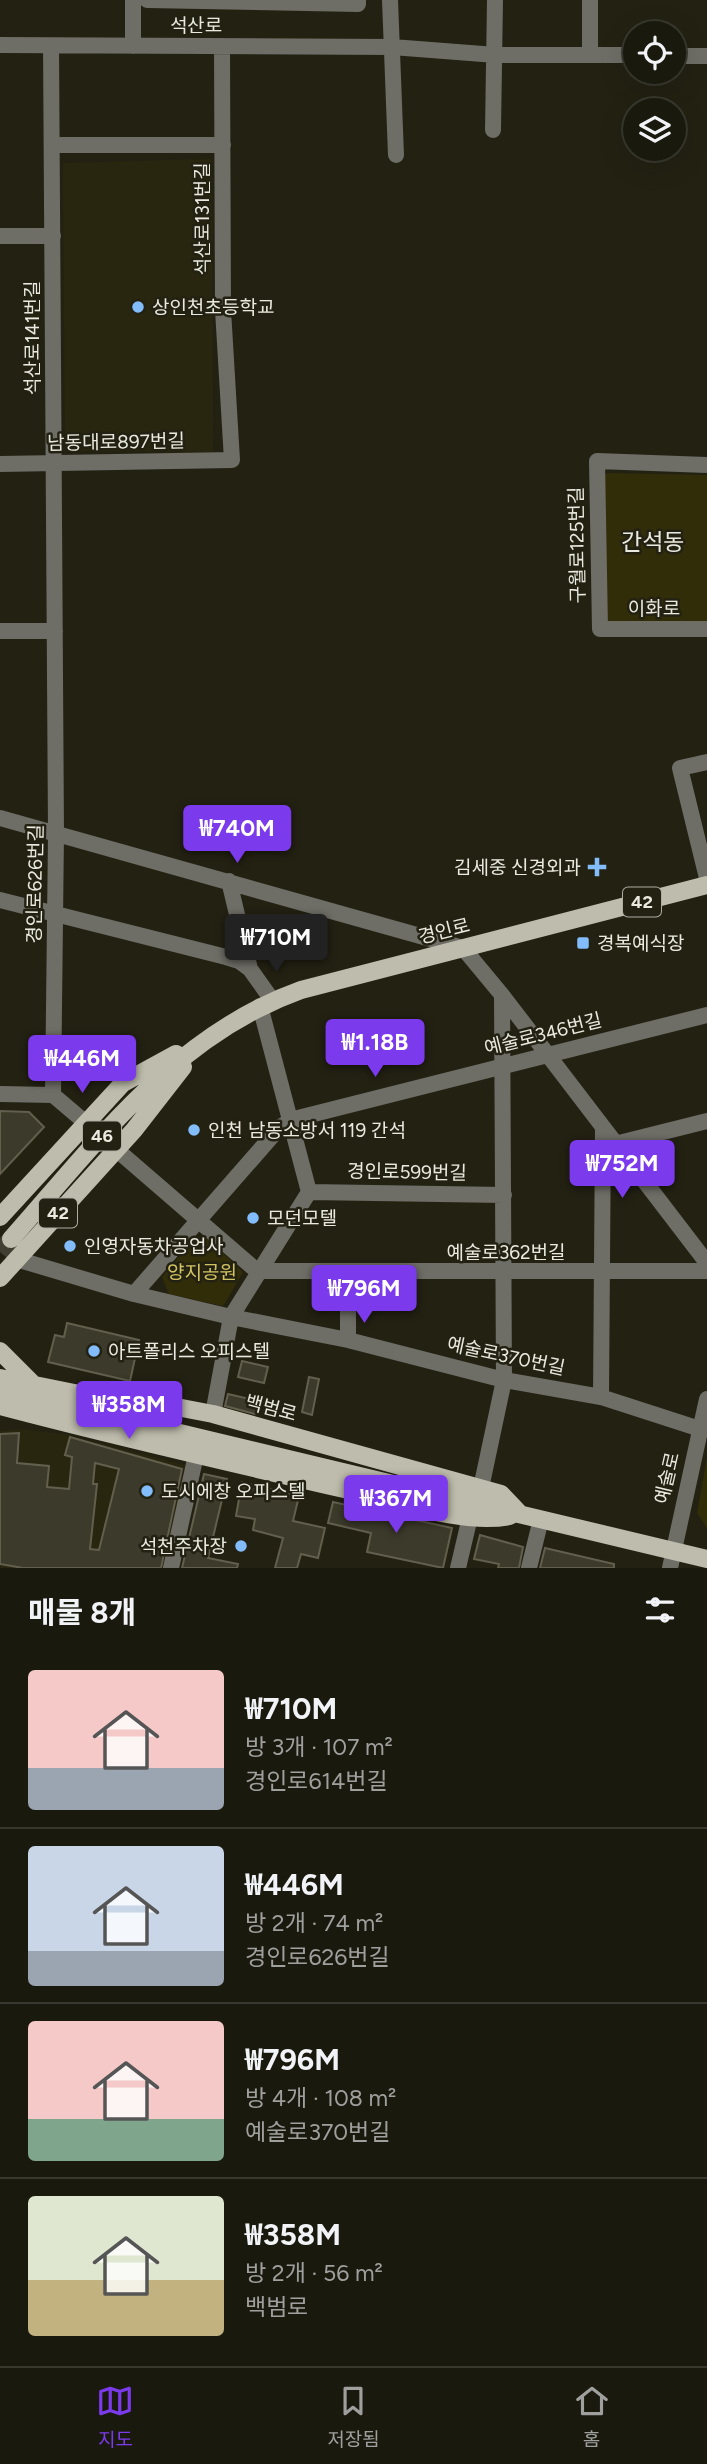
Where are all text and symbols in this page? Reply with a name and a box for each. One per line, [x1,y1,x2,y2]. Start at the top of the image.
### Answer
street label: 석산로 [170,14,222,37]
map controls [623,21,686,161]
button: locate [623,21,686,84]
button: layers [623,98,686,161]
street label: 석산로131번길 [191,162,214,276]
street label: 석산로141번길 [21,281,44,395]
place label: 상인천초등학교 [152,296,274,319]
marker: 상인천초등학교 [130,299,146,315]
street label: 남동대로897번길 [47,429,185,455]
street label: 구월로125번길 [564,486,590,604]
district label: 간석동 [621,528,685,556]
street label: 이화로 [628,597,680,620]
pin: ₩740M [188,806,286,865]
text: ₩740M [199,814,275,842]
street label: 경인로626번길 [22,824,48,944]
place label: 김세중 신경외과 [454,856,581,879]
marker: 김세중 신경외과 [587,857,607,877]
road number: 42 [623,888,661,917]
street label: 경인로 [416,913,472,949]
pin: ₩710M [227,914,325,974]
text: ₩710M [241,923,311,951]
place label: 경복예식장 [597,932,684,955]
marker: 경복예식장 [575,935,591,951]
street label: 예술로346번길 [482,1008,604,1060]
pin: ₩1.18B [318,1020,432,1079]
text: ₩1.18B [342,1028,408,1056]
pin: ₩446M [33,1036,131,1095]
text: ₩446M [44,1044,120,1072]
place label: 인천 남동소방서 119 간석 [208,1119,406,1142]
road number: 46 [83,1121,121,1150]
marker: 인천 남동소방서 119 간석 [186,1122,202,1138]
pin: ₩752M [573,1140,671,1200]
text: ₩752M [586,1149,658,1177]
street label: 경인로599번길 [347,1159,467,1185]
road number: 42 [39,1198,77,1228]
place label: 모던모텔 [267,1207,337,1230]
marker: 모던모텔 [245,1210,261,1226]
place label: 인영자동차공업사 [84,1235,224,1258]
marker: 인영자동차공업사 [62,1238,78,1254]
street label: 예술로362번길 [446,1241,566,1264]
park label: 양지공원 [167,1261,237,1284]
pin: ₩796M [315,1266,413,1325]
text: ₩796M [328,1274,400,1302]
street label: 예술로370번길 [445,1332,567,1380]
place label: 아트폴리스 오피스텔 [108,1340,270,1363]
marker: 아트폴리스 오피스텔 [86,1343,102,1359]
pin: ₩358M [80,1382,178,1441]
text: ₩358M [92,1390,166,1418]
street label: 백범로 [243,1390,299,1426]
street label: 예술로 [650,1450,684,1506]
pin: ₩367M [347,1476,445,1535]
place label: 도시에창 오피스텔 [161,1480,306,1503]
marker: 도시에창 오피스텔 [139,1483,155,1499]
text: ₩367M [360,1484,432,1512]
place label: 석천주차장 [140,1535,227,1558]
marker: 석천주차장 [233,1538,249,1554]
icon: filters [641,1591,679,1629]
text: 매물 8개 [28,1594,136,1631]
text: ₩710M [245,1690,337,1727]
icon: home [84,1698,168,1782]
text: 방 3개 · 107 m² [245,1733,393,1761]
text: 경인로614번길 [245,1767,388,1795]
text: ₩446M [245,1866,344,1903]
icon: home [84,1874,168,1958]
text: 방 2개 · 74 m² [245,1909,383,1937]
text: 경인로626번길 [245,1943,390,1971]
text: ₩796M [245,2041,340,2078]
icon: home [84,2049,168,2133]
text: 방 4개 · 108 m² [245,2084,396,2112]
text: 예술로370번길 [245,2118,390,2146]
text: ₩358M [245,2216,341,2253]
icon: home [84,2224,168,2308]
text: 방 2개 · 56 m² [245,2259,383,2287]
text: 백범로 [245,2293,308,2321]
tab: 지도 [96,2382,134,2451]
tab: 저장됨 [327,2382,380,2451]
tab: 홈 [573,2382,611,2451]

